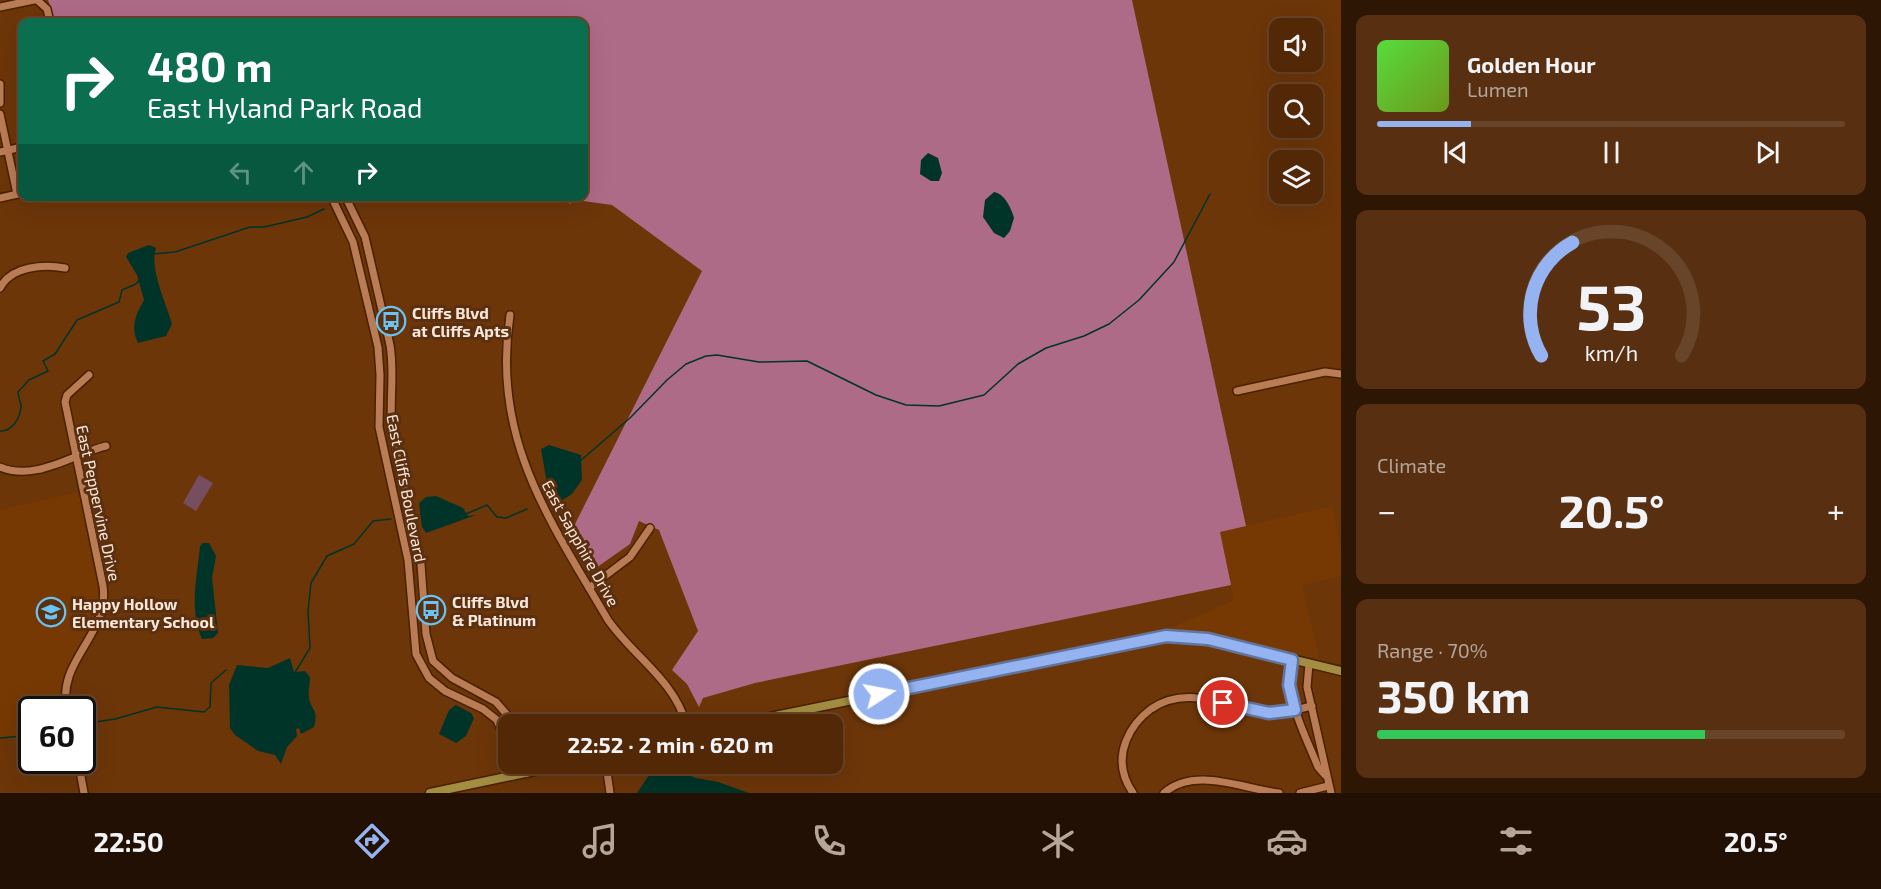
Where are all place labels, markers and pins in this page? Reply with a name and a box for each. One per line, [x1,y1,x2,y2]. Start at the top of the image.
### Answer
place label: Cliffs Blvd at Cliffs Apts [412,303,509,340]
bus stop icon: Cliffs Blvd at Cliffs Apts [375,305,407,337]
place label: Cliffs Blvd & Platinum [452,592,536,629]
place label: Happy Hollow Elementary School [72,594,215,632]
bus stop icon: Cliffs Blvd & Platinum [415,594,447,626]
school or university icon: Happy Hollow Elementary School [35,596,67,628]
pin [1197,677,1248,728]

